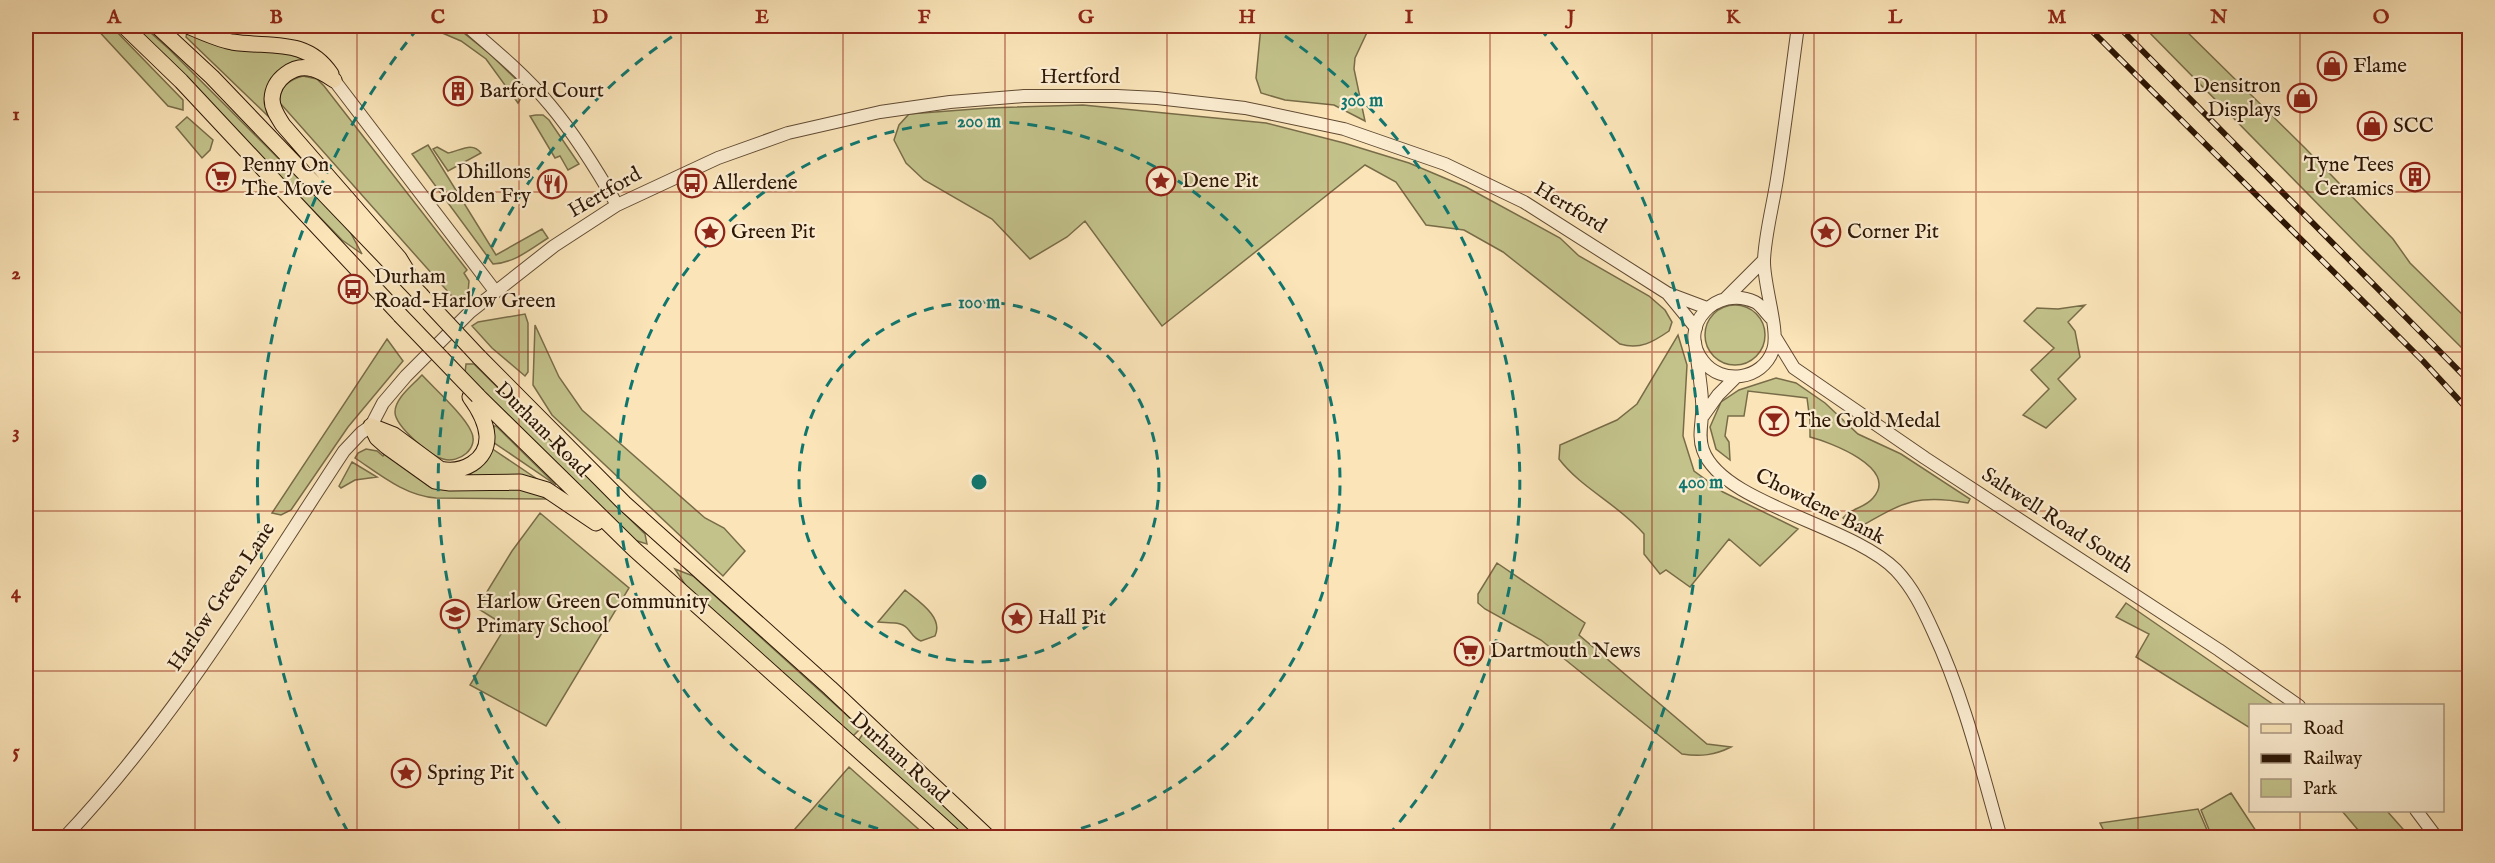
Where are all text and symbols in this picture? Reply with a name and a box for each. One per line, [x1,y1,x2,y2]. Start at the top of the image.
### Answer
text: A [106,5,122,30]
text: B [269,5,283,30]
text: C [431,5,445,30]
text: D [592,5,608,30]
text: E [755,5,769,30]
text: F [918,5,931,30]
text: G [1078,5,1095,30]
text: H [1238,5,1256,30]
text: I [1405,5,1414,30]
text: J [1564,5,1576,30]
text: K [1726,5,1742,30]
text: L [1888,5,1903,30]
text: M [2048,5,2067,30]
text: N [2209,5,2228,30]
text: O [2373,5,2390,30]
shop icon: Flame [2316,50,2348,82]
place label: Flame [2353,53,2407,80]
street label: Hertford [1040,64,1121,91]
place label: Densitron Displays [2193,73,2281,124]
building icon: Barford Court [442,75,474,107]
place label: Barford Court [479,78,604,105]
shop icon: Densitron Displays [2286,82,2318,114]
text: 300 m [1341,90,1383,113]
text: 1 [12,102,20,127]
shop icon: SCC [2356,110,2388,142]
text: 200 m [957,111,1001,134]
place label: SCC [2393,113,2434,140]
place label: Penny On The Move [242,152,333,203]
place label: Tyne Tees Ceramics [2304,152,2394,203]
place label: Dhillons Golden Fry [430,159,532,210]
supermarket icon: Penny On The Move [205,161,237,193]
street label: Hertford [564,161,647,225]
building icon: Tyne Tees Ceramics [2399,161,2431,193]
place icon: Dene Pit [1145,165,1177,197]
bus stop icon: Allerdene [676,167,708,199]
restaurant icon: Dhillons Golden Fry [536,168,568,200]
place label: Dene Pit [1182,168,1259,195]
place label: Allerdene [712,170,798,197]
street label: Hertford [1529,176,1612,241]
place icon: Green Pit [694,216,726,248]
place icon: Corner Pit [1810,216,1842,248]
place label: Green Pit [731,219,815,246]
place label: Corner Pit [1847,219,1939,246]
text: 2 [11,261,21,286]
place label: Durham Road-Harlow Green [374,264,556,315]
bus stop icon: Durham Road-Harlow Green [337,273,369,305]
text: 100 m [958,292,1000,315]
street label: Durham Road [489,377,596,484]
bar icon: The Gold Medal [1758,405,1790,437]
place label: The Gold Medal [1795,408,1941,435]
text: 3 [12,420,20,445]
street label: Saltwell Road South [1976,462,2138,580]
street label: Chowdene Bank [1750,463,1890,552]
centre of rings [969,472,989,492]
text: 400 m [1679,472,1723,495]
street label: Harlow Green Lane [162,517,282,677]
text: 4 [11,580,22,605]
place label: Harlow Green Community Primary School [476,589,710,640]
school or university icon: Harlow Green Community Primary School [439,598,471,630]
place icon: Hall Pit [1001,602,1033,634]
place label: Hall Pit [1038,605,1106,632]
supermarket icon: Dartmouth News [1453,635,1485,667]
place label: Dartmouth News [1490,638,1641,665]
legend [2249,704,2444,812]
street label: Durham Road [844,707,955,810]
text: Road [2303,718,2344,741]
text: 5 [12,739,20,764]
text: Railway [2303,748,2362,771]
place icon: Spring Pit [390,757,422,789]
place label: Spring Pit [427,760,514,787]
text: Park [2303,778,2338,801]

